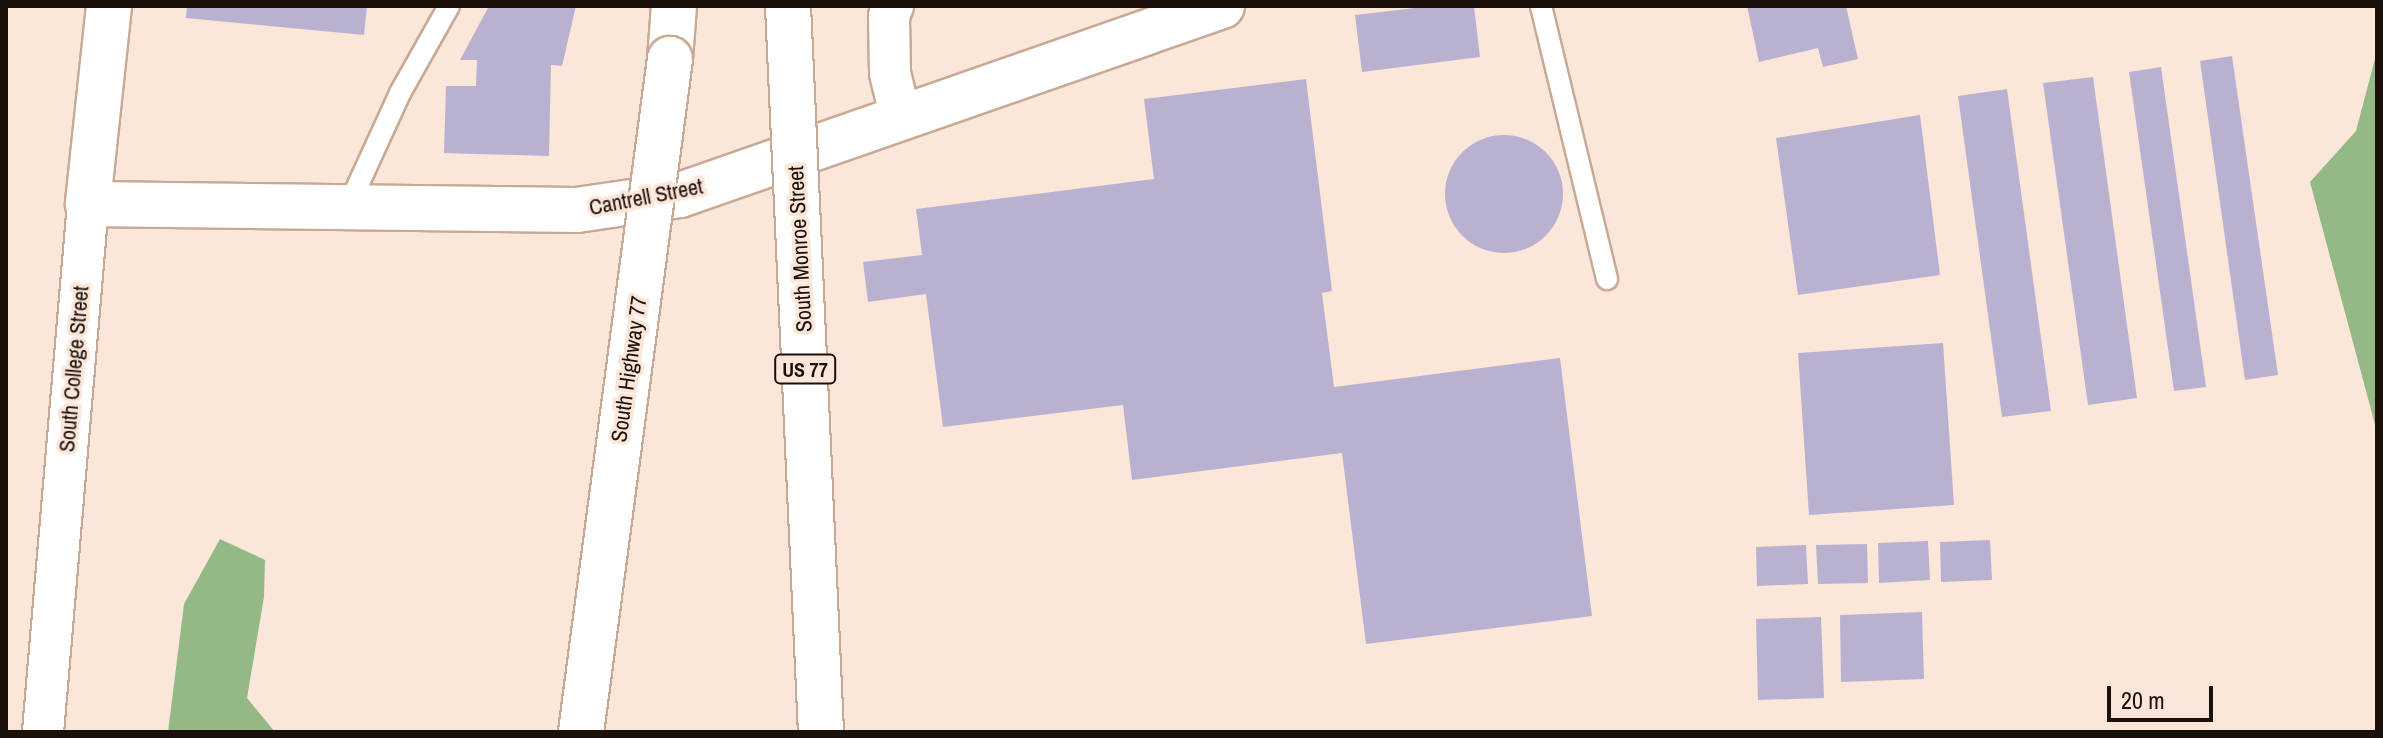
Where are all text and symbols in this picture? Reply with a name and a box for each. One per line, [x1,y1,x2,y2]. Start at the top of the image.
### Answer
street label: South Monroe Street [782,165,818,333]
street label: Cantrell Street [587,173,705,221]
street label: South College Street [54,285,94,453]
street label: South Highway 77 [606,294,652,444]
road number: US 77 [773,353,837,385]
scale bar [2111,670,2217,720]
text: 20 m [2121,684,2165,716]

